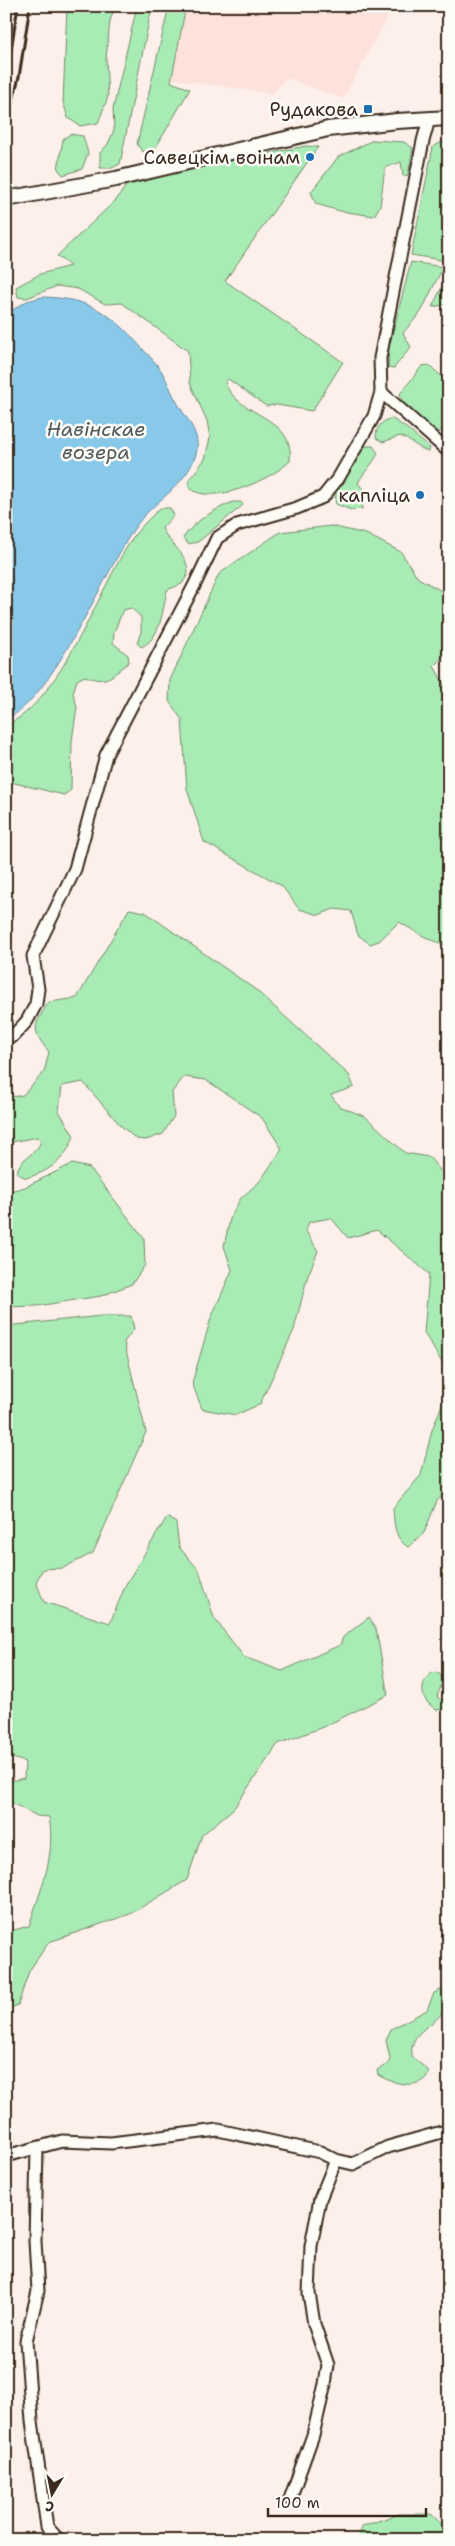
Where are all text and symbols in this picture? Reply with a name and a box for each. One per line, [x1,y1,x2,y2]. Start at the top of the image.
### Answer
place label: Рудакова [269,97,358,122]
marker: Рудакова [362,103,374,115]
place label: Савецкім воінам [144,145,300,170]
marker: Савецкім воінам [304,151,316,163]
water label: Навінскае возера [46,416,146,465]
place label: капліца [338,483,410,508]
marker: капліца [414,489,426,501]
north arrow [28,2468,78,2518]
scale bar [268,2486,425,2518]
text: 100 m [275,2493,320,2513]
text: С [44,2497,56,2516]

